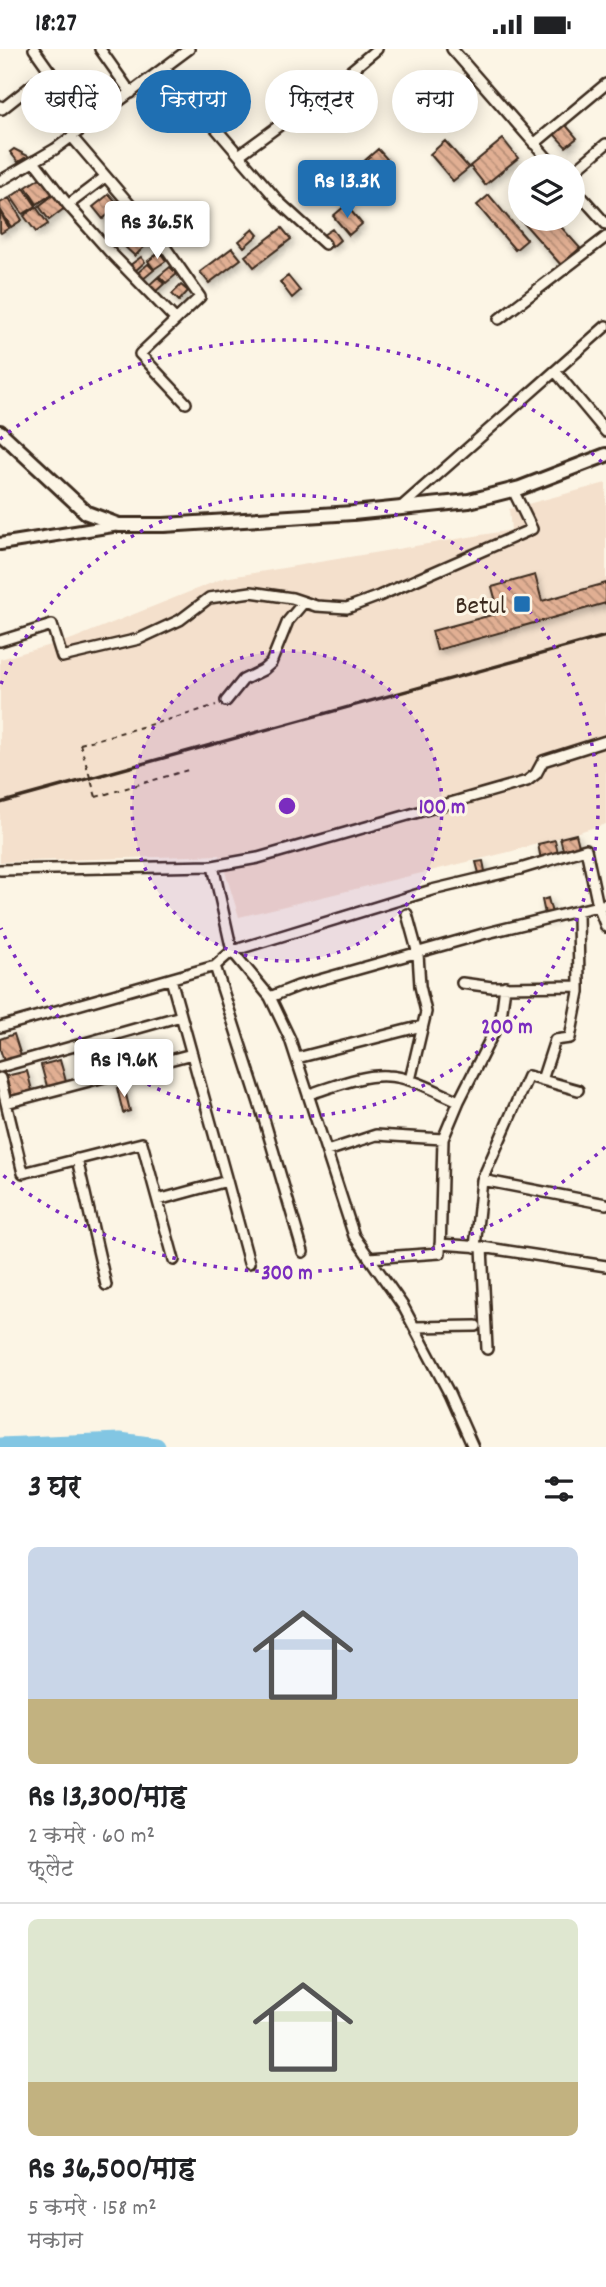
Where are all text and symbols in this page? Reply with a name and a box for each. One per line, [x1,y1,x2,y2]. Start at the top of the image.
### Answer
text: 18:27 [35,6,77,43]
chip: खरीदें [21,70,122,133]
chip: किराया [136,70,251,133]
chip: फ़िल्टर [265,70,378,133]
chip: नया [392,70,478,133]
map controls [508,154,585,231]
button: layers [508,154,585,231]
pin: Rs 13.3K [275,160,419,220]
text: Rs 13.3K [314,166,380,199]
pin: Rs 36.5K [85,201,229,261]
text: Rs 36.5K [121,207,193,240]
place label: Betul [455,589,506,626]
marker: Betul [512,594,532,614]
centre of rings [275,794,299,818]
text: 100 m [419,794,465,824]
text: 200 m [481,1014,533,1044]
pin: Rs 19.6K [52,1039,196,1099]
text: Rs 19.6K [90,1045,158,1078]
text: 300 m [261,1260,313,1290]
text: 3 घर [28,1468,80,1511]
icon: filters [540,1470,578,1508]
icon: home [240,1592,366,1718]
text: Rs 13,300/माह [28,1778,186,1821]
text: 2 कमरे · 60 m² [28,1821,155,1854]
text: फ़्लैट [28,1854,74,1887]
icon: home [240,1964,366,2090]
text: Rs 36,500/माह [28,2150,195,2193]
text: 5 कमरे · 158 m² [28,2193,157,2226]
text: मकान [28,2226,83,2259]

